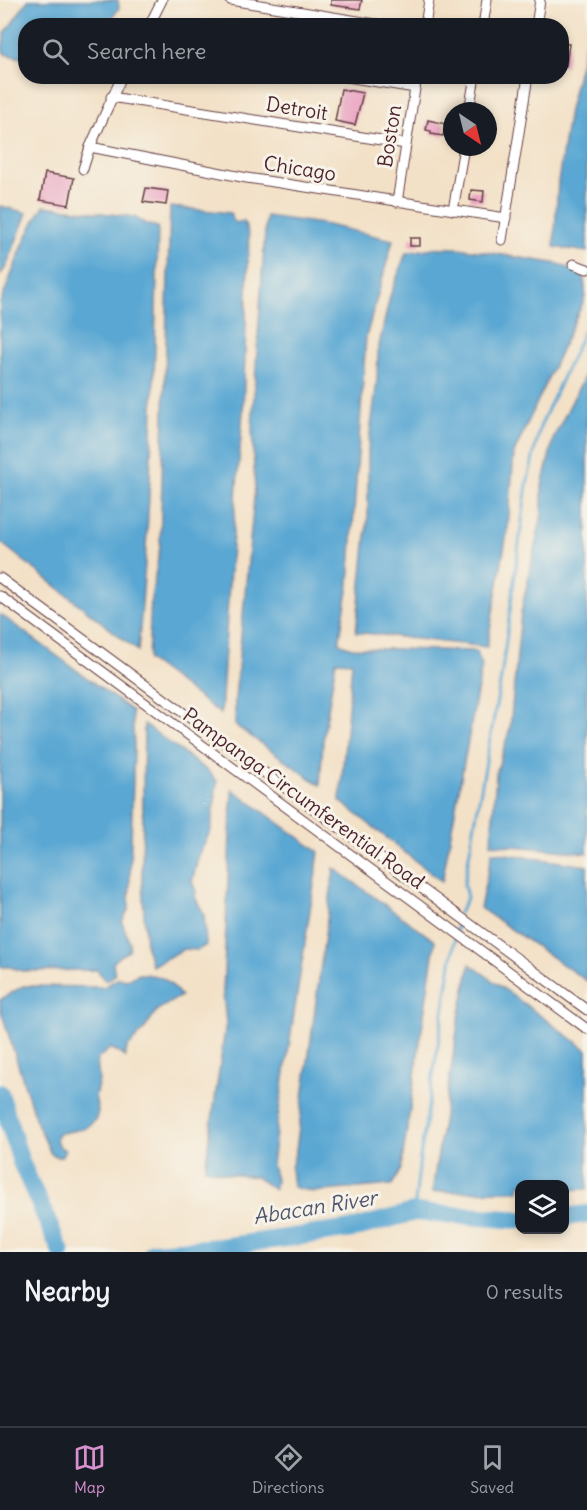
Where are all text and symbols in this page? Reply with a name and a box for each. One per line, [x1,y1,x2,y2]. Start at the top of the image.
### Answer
search box [18,18,569,84]
icon: search [39,35,72,68]
text: Search here [87,37,206,65]
street label: Detroit [264,91,330,125]
north arrow [443,102,497,156]
street label: Boston [372,103,406,169]
street label: Chicago [262,150,338,186]
street label: Pampanga Circumferential Road [178,702,430,894]
map controls [515,1180,569,1234]
button: layers [515,1180,569,1234]
water label: Abacan River [251,1184,381,1230]
text: Nearby [24,1275,110,1308]
text: 0 results [486,1279,563,1304]
tab: Map [73,1441,106,1497]
tab: Directions [252,1441,324,1497]
tab: Saved [470,1441,514,1497]

